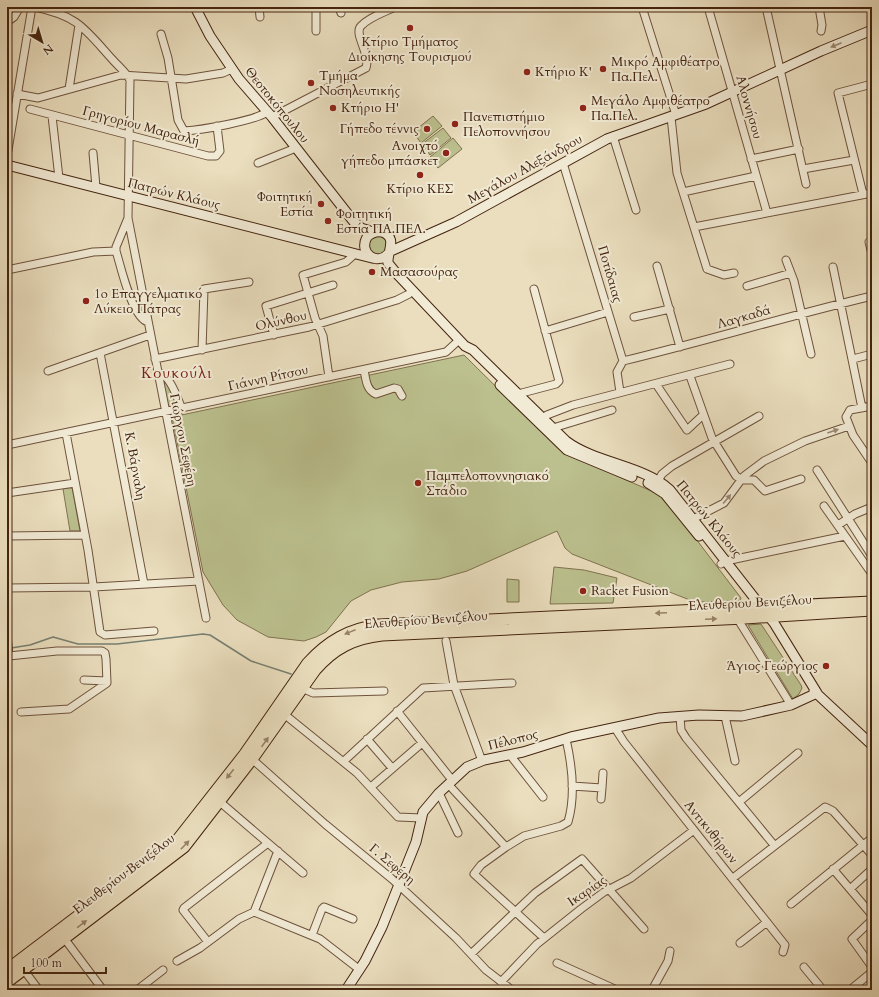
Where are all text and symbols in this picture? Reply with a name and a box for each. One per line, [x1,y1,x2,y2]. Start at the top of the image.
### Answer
north arrow [22,22,62,62]
marker: Κτίριο Τμήματος Διοίκησης Τουρισμού [405,23,415,33]
place label: Κτίριο Τμήματος Διοίκησης Τουρισμού [348,33,472,66]
text: N [39,41,56,59]
one-way arrow [829,42,841,48]
place label: Μικρό Αμφιθέατρο Πα.Πελ. [611,53,720,86]
street label: Θεοτοκόπουλου [241,63,313,147]
place label: Κτήριο Κ' [535,63,592,81]
marker: Μικρό Αμφιθέατρο Πα.Πελ. [598,64,608,74]
place label: Τμήμα Νοσηλευτικής [319,67,401,100]
marker: Κτήριο Κ' [522,67,532,77]
street label: Αλοννήσου [731,73,767,141]
marker: Τμήμα Νοσηλευτικής [306,78,316,88]
place label: Μεγάλο Αμφιθέατρο Πα.Πελ. [591,92,710,125]
place label: Κτήριο Η' [341,99,399,117]
street label: Γρηγορίου Μαρασλή [80,102,202,150]
marker: Κτήριο Η' [328,103,338,113]
marker: Μεγάλο Αμφιθέατρο Πα.Πελ. [578,103,588,113]
place label: Πανεπιστήμιο Πελοποννήσου [463,108,550,141]
marker: Πανεπιστήμιο Πελοποννήσου [450,119,460,129]
place label: Γήπεδο τέννις [340,120,419,138]
marker: Γήπεδο τέννις [422,124,432,134]
street label: Μεγάλου Αλεξάνδρου [464,130,586,208]
place label: Ανοιχτό γήπεδο μπάσκετ [341,137,439,170]
marker: Ανοιχτό γήπεδο μπάσκετ [441,148,451,158]
marker: Κτίριο ΚΕΣ [415,170,425,180]
street label: Πατρών Κλάους [126,174,223,214]
place label: Κτίριο ΚΕΣ [387,180,454,198]
place label: Φοιτητική Εστία [257,188,313,221]
marker: Φοιτητική Εστία [316,199,326,209]
place label: Φοιτητική Εστία ΠΑ.ΠΕΛ. [336,205,426,238]
marker: Φοιτητική Εστία ΠΑ.ΠΕΛ. [323,216,333,226]
street label: Ποτίδαιας [593,243,627,305]
place label: Μασασούρας [380,263,458,281]
marker: Μασασούρας [367,267,377,277]
place label: 1o Επαγγελματικό Λύκειο Πάτρας [94,285,202,318]
marker: 1o Επαγγελματικό Λύκειο Πάτρας [81,296,91,306]
street label: Λαγκαδά [715,301,773,333]
street label: Ολύνθου [254,306,309,336]
street label: Γιάννη Ρίτσου [226,361,310,395]
district label: Κουκούλι [141,363,213,383]
street label: Γιώργου Σεφέρη [165,392,201,488]
one-way arrow [828,428,840,434]
street label: Κ. Βάρναλη [120,431,150,502]
place label: Παμπελοποννησιακό Στάδιο [426,467,549,500]
street label: Πατρών Κλάους [672,476,746,562]
marker: Παμπελοποννησιακό Στάδιο [413,478,423,488]
one-way arrow [722,494,731,504]
place label: Racket Fusion [591,582,670,600]
marker: Racket Fusion [578,586,588,596]
street label: Ελευθερίου Βενιζέλου [688,591,812,615]
street label: Ελευθερίου Βενιζέλου [364,607,488,633]
one-way arrow [655,609,667,616]
one-way arrow [705,616,718,622]
one-way arrow [344,630,356,636]
place label: Άγιος Γεώργιος [727,657,818,675]
marker: Άγιος Γεώργιος [821,661,831,671]
street label: Πέλοπος [486,725,540,755]
one-way arrow [261,737,269,747]
one-way arrow [226,768,234,779]
street label: Αντικυθήρων [680,796,742,868]
street label: Ελευθερίου Βενιζέλου [69,829,179,918]
one-way arrow [181,840,190,850]
street label: Γ. Σεφέρη [365,840,419,889]
street label: Ικαρίας [564,871,610,911]
one-way arrow [77,920,88,928]
scale bar [24,949,106,975]
text: 100 m [30,955,63,971]

